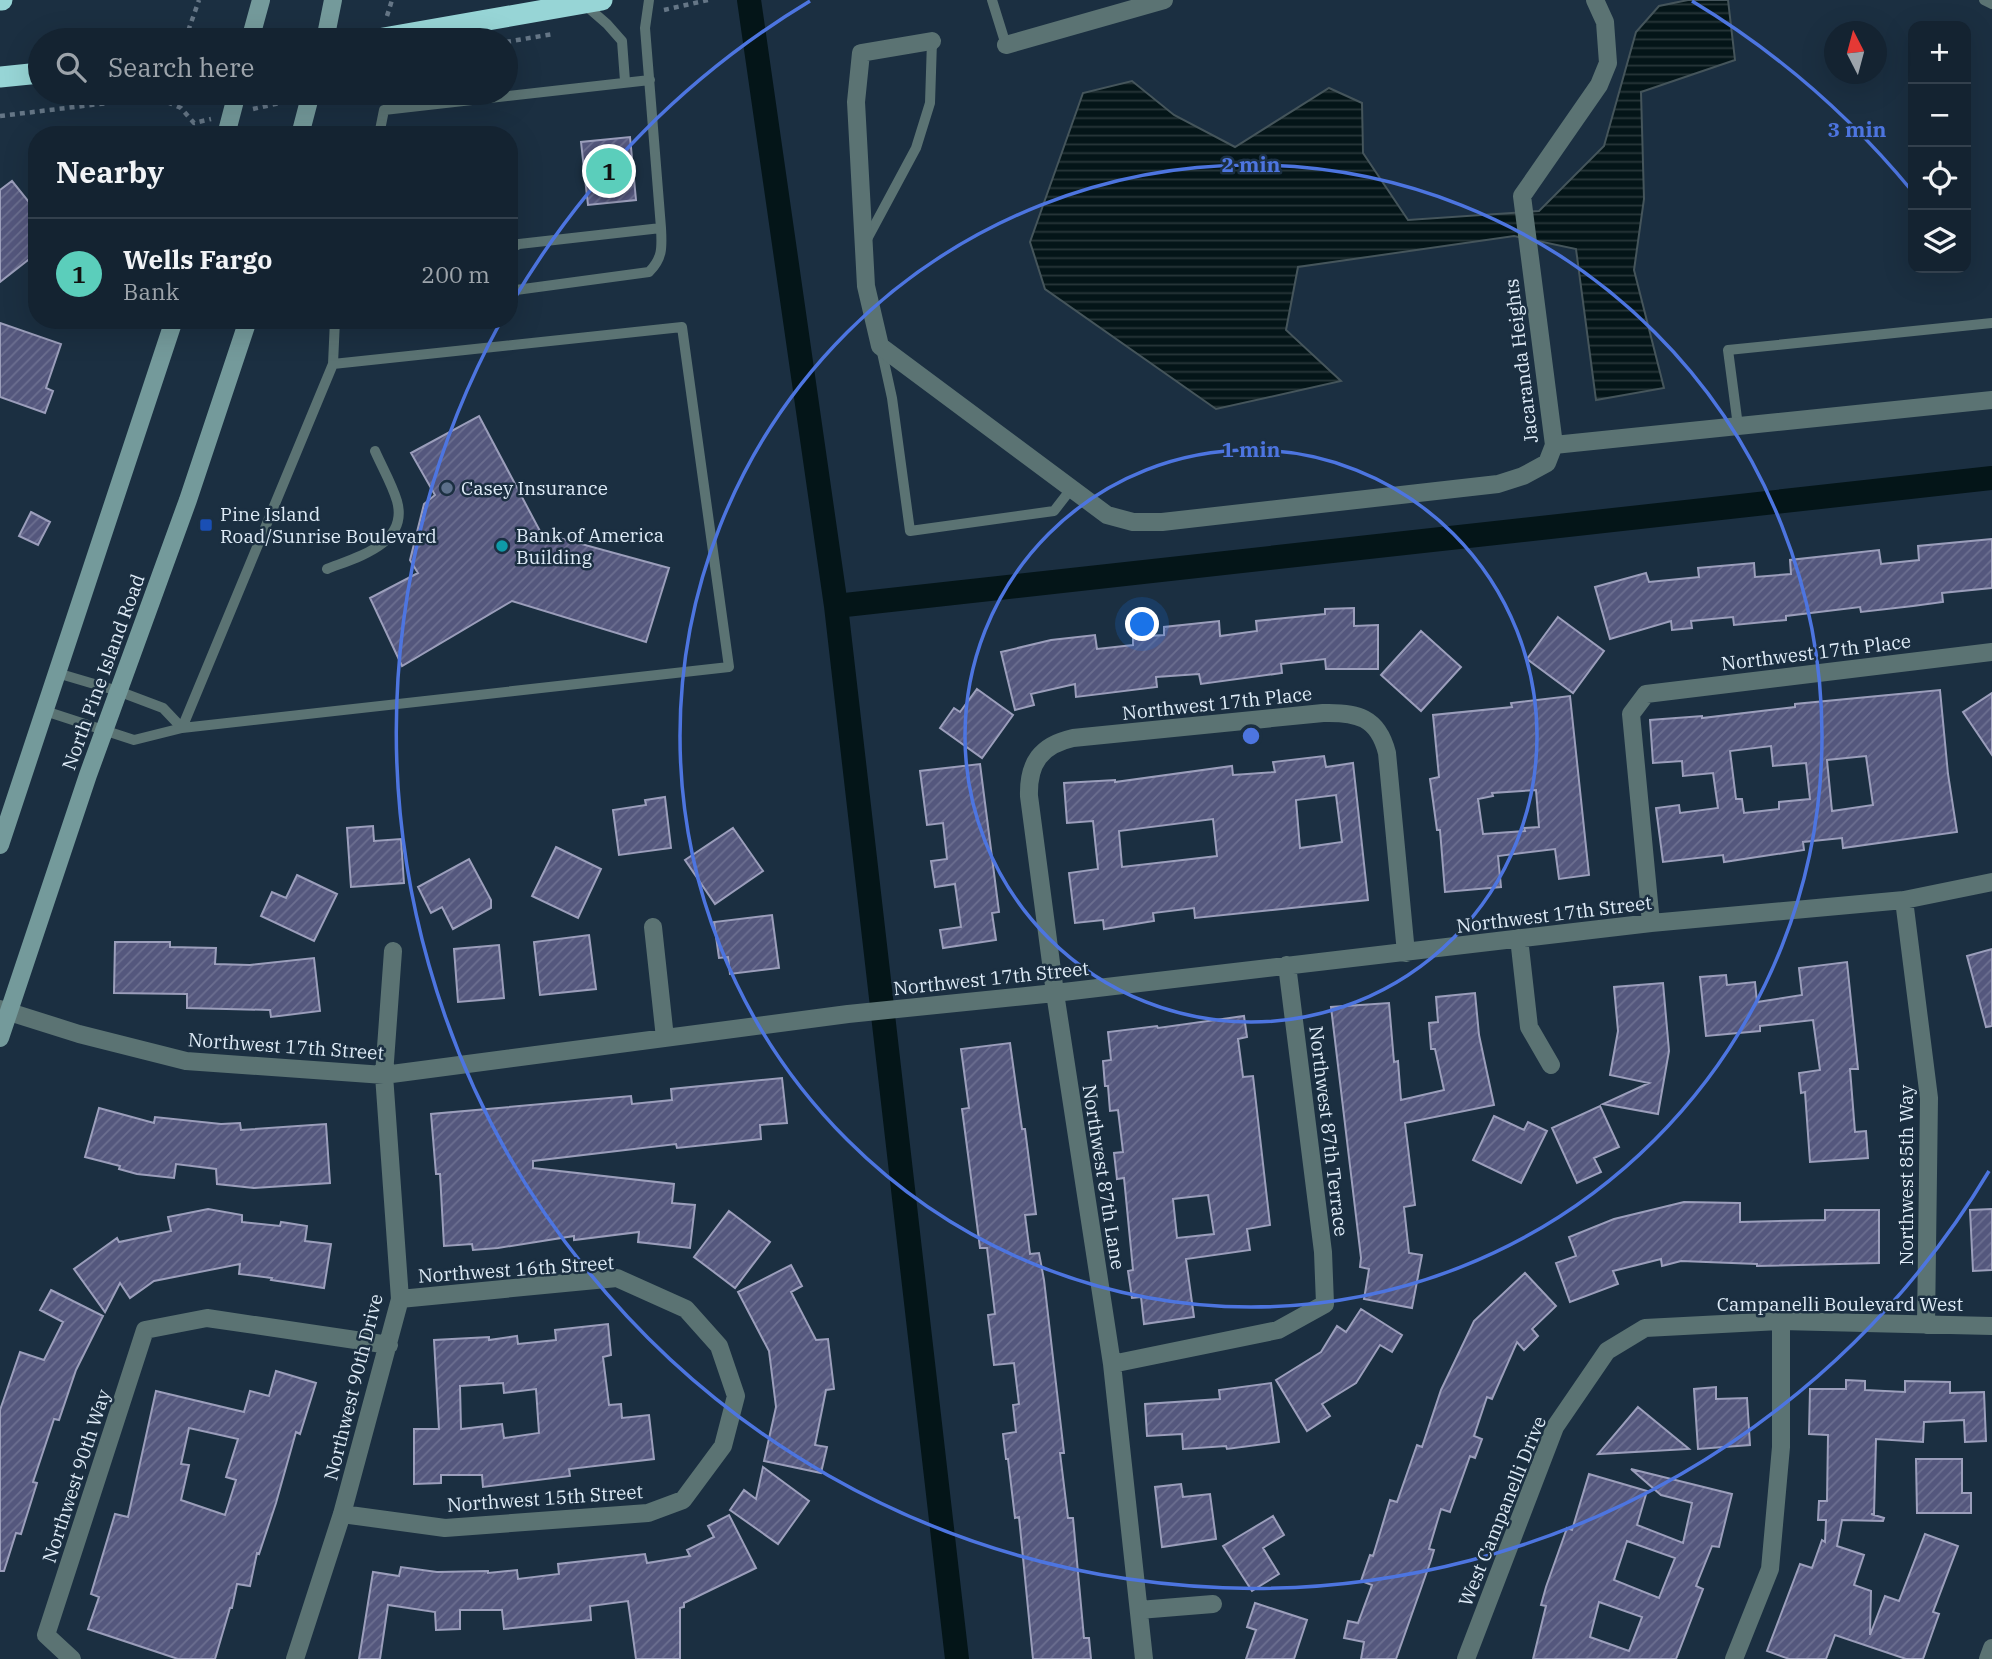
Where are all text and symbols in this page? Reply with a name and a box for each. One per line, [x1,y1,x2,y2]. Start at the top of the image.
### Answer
north arrow [1824,21,1887,84]
map controls [1908,21,1971,273]
button: + [1908,21,1971,84]
search box [28,28,518,105]
icon: search [52,48,90,86]
text: Search here [108,50,254,84]
button: − [1908,84,1971,147]
text: 3 min [1828,115,1886,143]
pin: 1 [586,145,632,197]
button: locate [1908,147,1971,210]
text: 2 min [1222,150,1280,178]
text: Nearby [56,152,164,191]
button: layers [1908,210,1971,273]
text: Wells Fargo [123,242,272,276]
text: 1 [72,259,86,289]
text: 200 m [421,259,490,289]
text: Bank [123,276,179,306]
street label: Jacaranda Heights [1499,277,1543,445]
text: 1 min [1222,435,1280,463]
place label: Casey Insurance [461,476,608,500]
marker: Casey Insurance [439,480,455,496]
place label: Pine Island Road/Sunrise Boulevard [220,502,437,548]
marker: Pine Island Road/Sunrise Boulevard [198,517,214,533]
place label: Bank of America Building [516,523,664,569]
marker: Bank of America Building [494,538,510,554]
street label: North Pine Island Road [56,571,150,773]
your location [1125,607,1159,641]
street label: Northwest 17th Place [1720,628,1912,676]
street label: Northwest 17th Place [1121,681,1313,725]
centre of rings [1239,724,1263,748]
street label: Northwest 17th Street [1455,890,1653,938]
street label: Northwest 17th Street [892,956,1090,1000]
street label: Northwest 87th Terrace [1304,1024,1354,1238]
street label: Northwest 17th Street [187,1027,385,1065]
street label: Northwest 87th Lane [1078,1083,1130,1271]
street label: Northwest 85th Way [1894,1084,1918,1265]
street label: Northwest 16th Street [417,1250,615,1288]
street label: Northwest 90th Drive [318,1291,388,1483]
street label: Campanelli Boulevard West [1717,1292,1963,1316]
street label: Northwest 90th Way [37,1386,116,1566]
street label: West Campanelli Drive [1453,1412,1551,1610]
street label: Northwest 15th Street [446,1479,644,1517]

